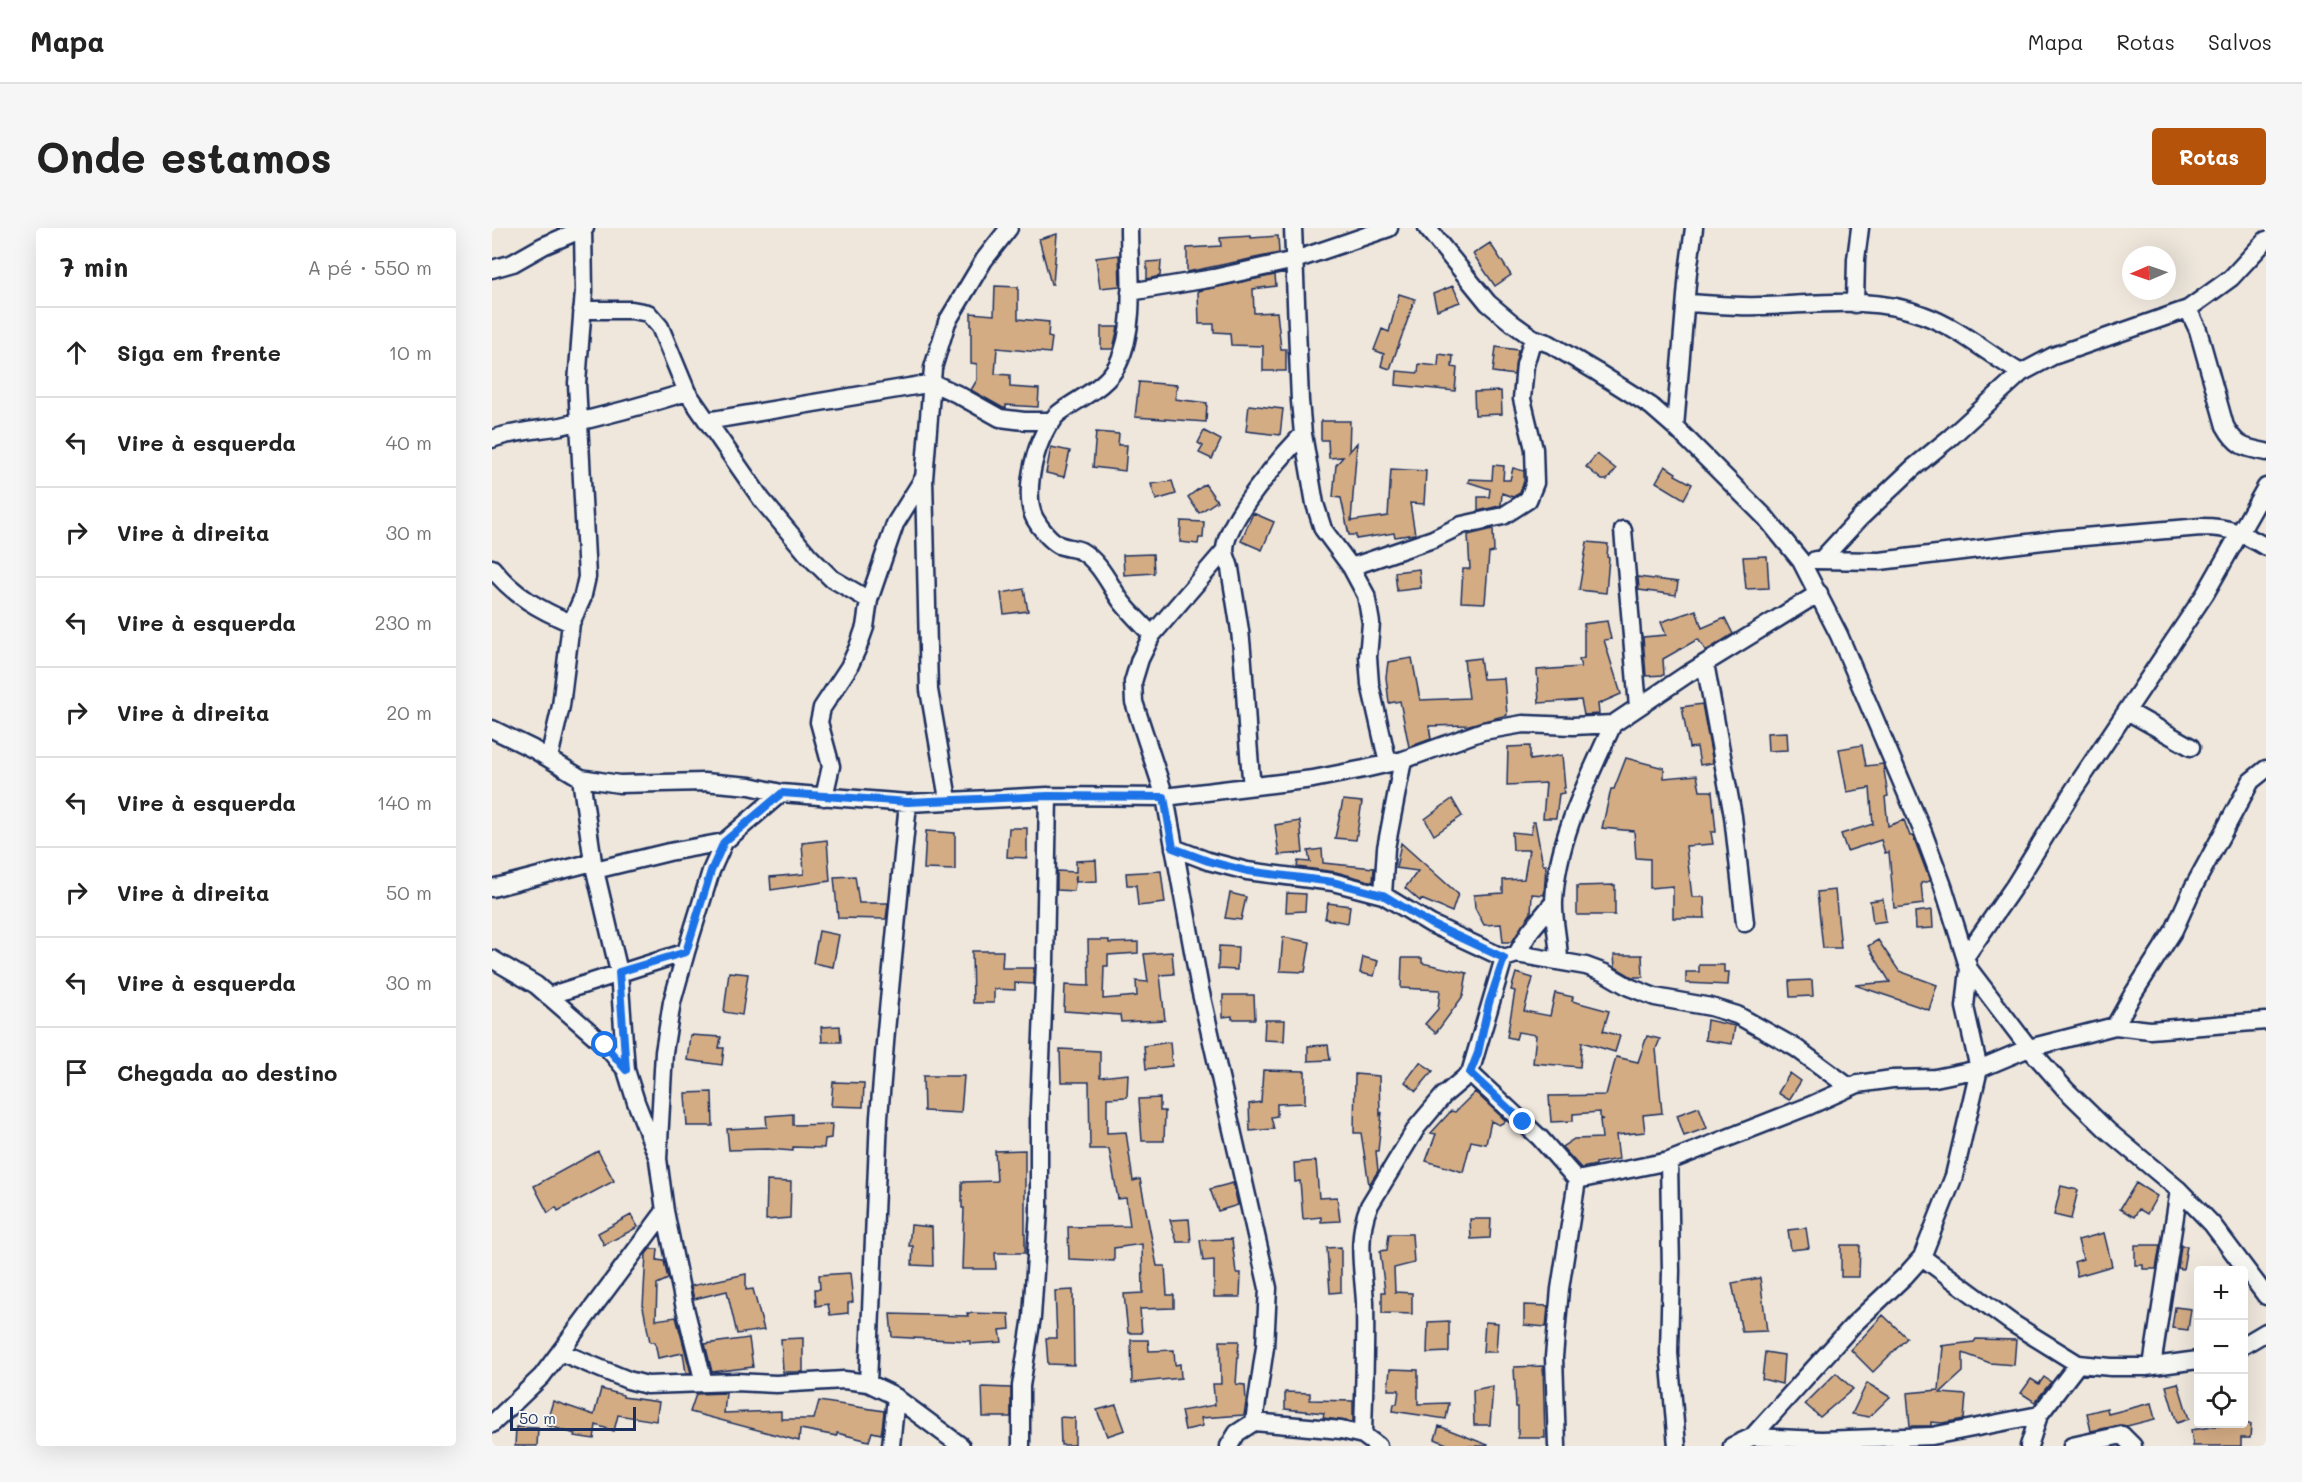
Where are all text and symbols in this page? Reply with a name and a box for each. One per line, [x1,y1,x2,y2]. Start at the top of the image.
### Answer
text: Mapa [30,23,105,59]
text: Mapa [2028,28,2084,55]
text: Rotas [2117,28,2175,55]
text: Salvos [2208,28,2272,55]
button: Rotas [2152,128,2266,185]
text: Onde estamos [36,129,332,184]
north arrow [2122,246,2176,300]
text: 7 min [60,250,128,284]
text: A pé · 550 m [308,254,432,280]
icon: ahead [60,336,93,369]
text: Siga em frente [117,338,281,367]
text: 10 m [388,339,432,365]
icon: left [60,426,93,459]
text: Vire à esquerda [117,428,296,457]
text: 40 m [386,429,432,455]
icon: right [60,516,93,549]
text: Vire à direita [117,518,270,547]
text: 30 m [386,519,432,545]
icon: left [60,606,93,639]
text: Vire à esquerda [117,608,296,637]
text: 230 m [374,609,432,635]
icon: right [60,696,93,729]
text: Vire à direita [117,698,270,727]
text: 20 m [386,699,432,725]
icon: left [60,786,93,819]
text: Vire à esquerda [117,788,296,817]
text: 140 m [377,789,432,815]
icon: right [60,876,93,909]
text: Vire à direita [117,878,270,907]
text: 50 m [386,879,432,905]
icon: left [60,966,93,999]
text: Vire à esquerda [117,968,296,997]
text: 30 m [386,969,432,995]
route start [591,1031,617,1057]
icon: arrive [60,1056,93,1089]
text: Chegada ao destino [117,1058,337,1087]
route end [1509,1108,1535,1134]
map controls [2194,1266,2248,1428]
button: + [2194,1266,2248,1320]
button: − [2194,1320,2248,1374]
button: locate [2194,1374,2248,1428]
scale bar [510,1404,636,1432]
text: 50 m [519,1407,556,1428]

